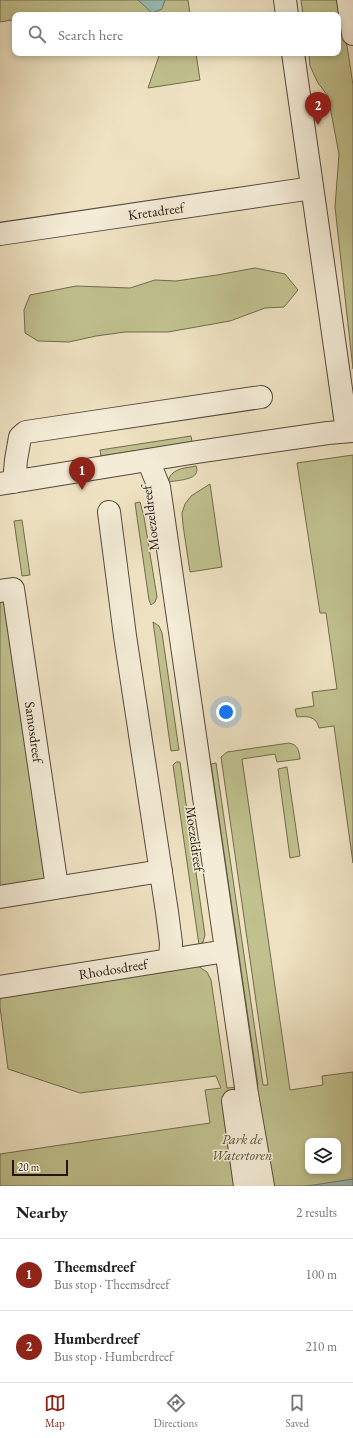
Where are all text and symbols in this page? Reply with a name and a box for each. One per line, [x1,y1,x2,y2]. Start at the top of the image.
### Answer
search box [12,12,341,56]
icon: search [26,23,48,45]
text: Search here [58,25,123,44]
pin: 2 [305,92,331,125]
street label: Kretadreef [127,198,187,224]
pin: 1 [69,457,95,490]
street label: Moezeldreef [137,483,163,552]
street label: Samosdreef [21,700,47,765]
your location [216,702,236,722]
street label: Moezeldreef [182,805,209,874]
street label: Rhodosdreef [77,954,150,983]
park label: Park de Watertoren [212,1130,272,1164]
map controls [305,1138,341,1174]
button: layers [305,1138,341,1174]
scale bar [12,1158,68,1177]
text: 20 m [18,1160,39,1174]
text: Nearby [16,1201,68,1223]
text: 2 results [296,1204,337,1221]
text: Theemsdreef [54,1257,135,1276]
text: 1 [26,1266,32,1283]
text: 100 m [306,1266,337,1283]
text: Bus stop · Theemsdreef [54,1276,169,1293]
text: Humberdreef [54,1329,139,1348]
text: 2 [26,1338,32,1355]
text: 210 m [306,1338,337,1355]
text: Bus stop · Humberdreef [54,1348,173,1365]
tab: Map [44,1392,66,1430]
tab: Directions [154,1392,198,1430]
tab: Saved [286,1392,309,1430]

